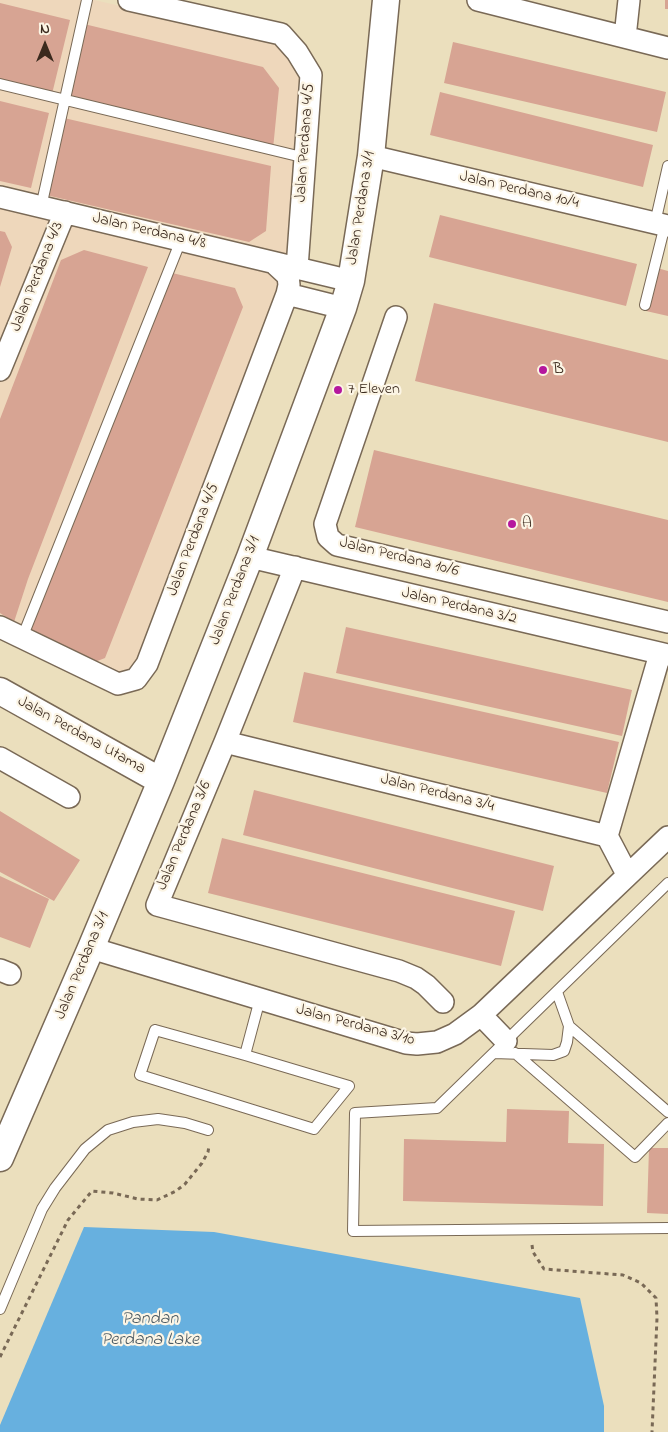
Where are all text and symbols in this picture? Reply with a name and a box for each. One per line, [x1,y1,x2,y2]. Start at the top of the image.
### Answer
text: N [40,19,50,40]
north arrow [20,20,70,70]
street label: Jalan Perdana 4/5 [292,83,320,203]
street label: Jalan Perdana 3/1 [344,150,380,266]
street label: Jalan Perdana 10/4 [457,168,581,214]
street label: Jalan Perdana 4/8 [90,210,208,254]
street label: Jalan Perdana 4/3 [7,219,69,335]
place label: B [553,360,564,380]
marker: B [537,364,549,376]
place label: 7 Eleven [348,380,400,400]
marker: 7 Eleven [332,384,344,396]
street label: Jalan Perdana 4/5 [164,481,224,599]
place label: A [522,514,532,534]
marker: A [506,518,518,530]
street label: Jalan Perdana 3/1 [206,534,266,648]
street label: Jalan Perdana 10/6 [337,534,461,582]
street label: Jalan Perdana 3/2 [399,584,519,630]
street label: Jalan Perdana Utama [14,693,148,779]
street label: Jalan Perdana 3/4 [378,771,496,817]
street label: Jalan Perdana 3/6 [153,778,217,894]
street label: Jalan Perdana 3/1 [52,909,114,1023]
street label: Jalan Perdana 3/10 [294,1001,416,1051]
water label: Pandan Perdana Lake [101,1309,199,1352]

